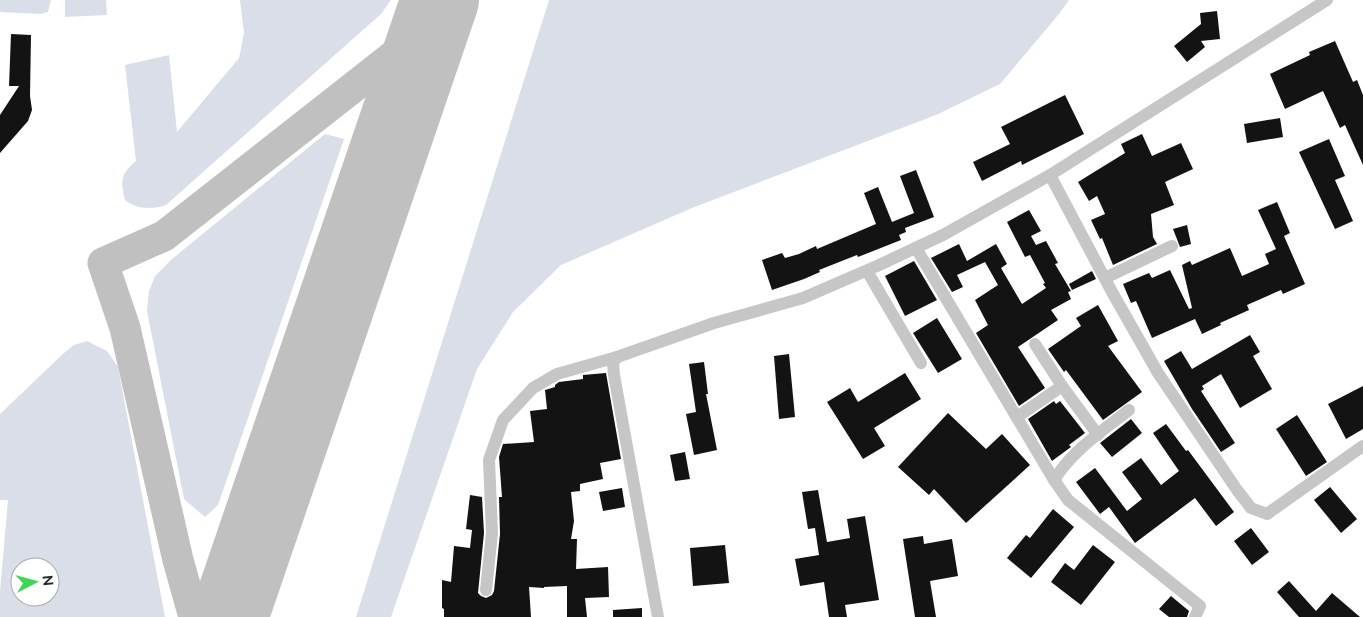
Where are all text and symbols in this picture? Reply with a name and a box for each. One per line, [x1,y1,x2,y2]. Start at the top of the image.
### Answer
north arrow [10,557,60,607]
text: N [39,574,56,587]

